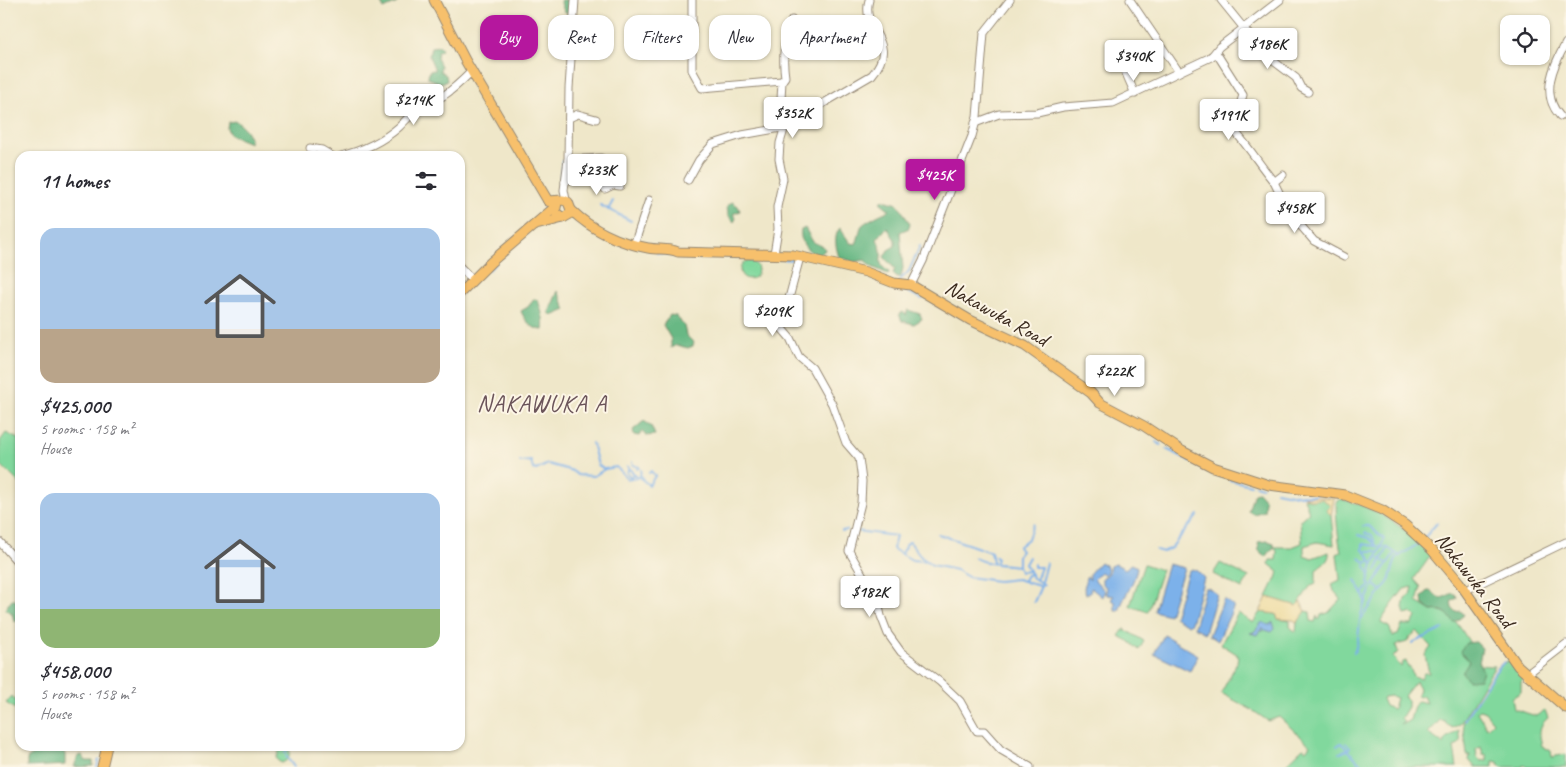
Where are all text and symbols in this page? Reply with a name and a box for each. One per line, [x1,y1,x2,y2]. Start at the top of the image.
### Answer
chip: Buy [480,15,538,60]
chip: Rent [548,15,614,60]
chip: Filters [624,15,699,60]
chip: New [709,15,771,60]
chip: Apartment [781,15,883,60]
map controls [1500,15,1550,65]
button: locate [1500,15,1550,65]
pin: $186K [1233,28,1303,70]
text: $186K [1249,34,1287,54]
pin: $340K [1099,39,1169,82]
text: $340K [1116,46,1152,66]
pin: $214K [379,84,449,126]
text: $214K [396,90,432,110]
pin: $352K [758,96,828,139]
pin: $191K [1194,98,1264,141]
text: $352K [775,103,811,123]
text: $191K [1211,105,1247,125]
pin: $233K [562,154,632,196]
pin: $425K [900,158,970,201]
text: $233K [579,160,615,180]
text: $425K [917,165,953,185]
icon: filters [412,167,440,195]
text: 11 homes [40,168,109,194]
pin: $458K [1260,192,1330,234]
text: $458K [1277,198,1313,218]
icon: home [195,261,285,351]
street label: Nakawuka Road [941,274,1056,354]
pin: $209K [738,294,808,337]
text: $209K [755,301,791,321]
pin: $222K [1080,354,1150,397]
text: $222K [1097,361,1133,381]
district label: NAKAWUKA A [477,388,607,418]
text: $425,000 [40,393,110,419]
text: 5 rooms · 158 m² [40,419,134,439]
text: House [40,439,71,459]
icon: home [195,526,285,616]
street label: Nakawuka Road [1430,527,1523,636]
pin: $182K [835,576,905,618]
text: $182K [852,582,888,602]
text: $458,000 [40,658,110,684]
text: 5 rooms · 158 m² [40,684,134,704]
text: House [40,704,71,724]

